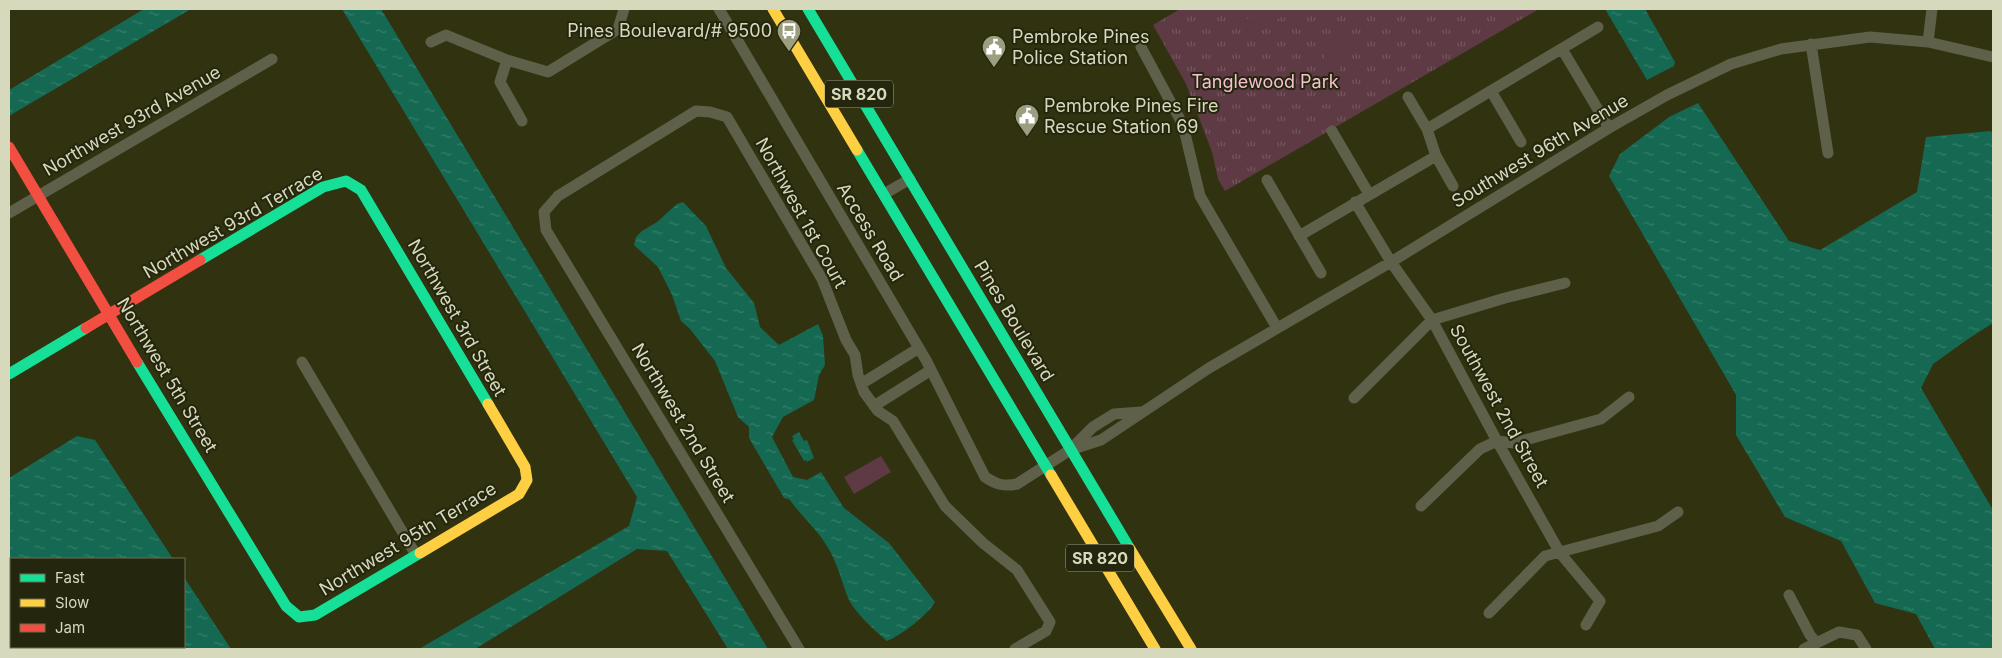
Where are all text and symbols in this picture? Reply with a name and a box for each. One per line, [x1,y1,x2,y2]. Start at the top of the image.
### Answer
bus stop icon: Pines Boulevard/# 9500 [776,18,802,52]
place label: Pines Boulevard/# 9500 [567,20,772,41]
place label: Pembroke Pines Police Station [1012,26,1149,68]
public building icon: Pembroke Pines Police Station [981,34,1007,68]
street label: Northwest 93rd Avenue [39,61,224,180]
park label: Tanglewood Park [1191,71,1339,92]
road number: SR 820 [825,80,893,108]
street label: Southwest 96th Avenue [1448,90,1632,212]
place label: Pembroke Pines Fire Rescue Station 69 [1044,95,1219,137]
public building icon: Pembroke Pines Fire Rescue Station 69 [1014,103,1040,137]
street label: Northwest 1st Court [751,134,852,292]
street label: Northwest 93rd Terrace [139,163,326,283]
street label: Access Road [833,179,908,285]
street label: Northwest 3rd Street [404,236,511,400]
street label: Pines Boulevard [970,257,1059,385]
street label: Northwest 5th Street [113,294,222,456]
street label: Southwest 2nd Street [1446,320,1553,491]
street label: Northwest 2nd Street [628,339,739,506]
street label: Northwest 95th Terrace [316,477,500,600]
road number: SR 820 [1066,544,1134,572]
legend [10,558,185,648]
text: Fast [55,568,85,587]
text: Slow [55,593,89,612]
text: Jam [55,618,85,637]

